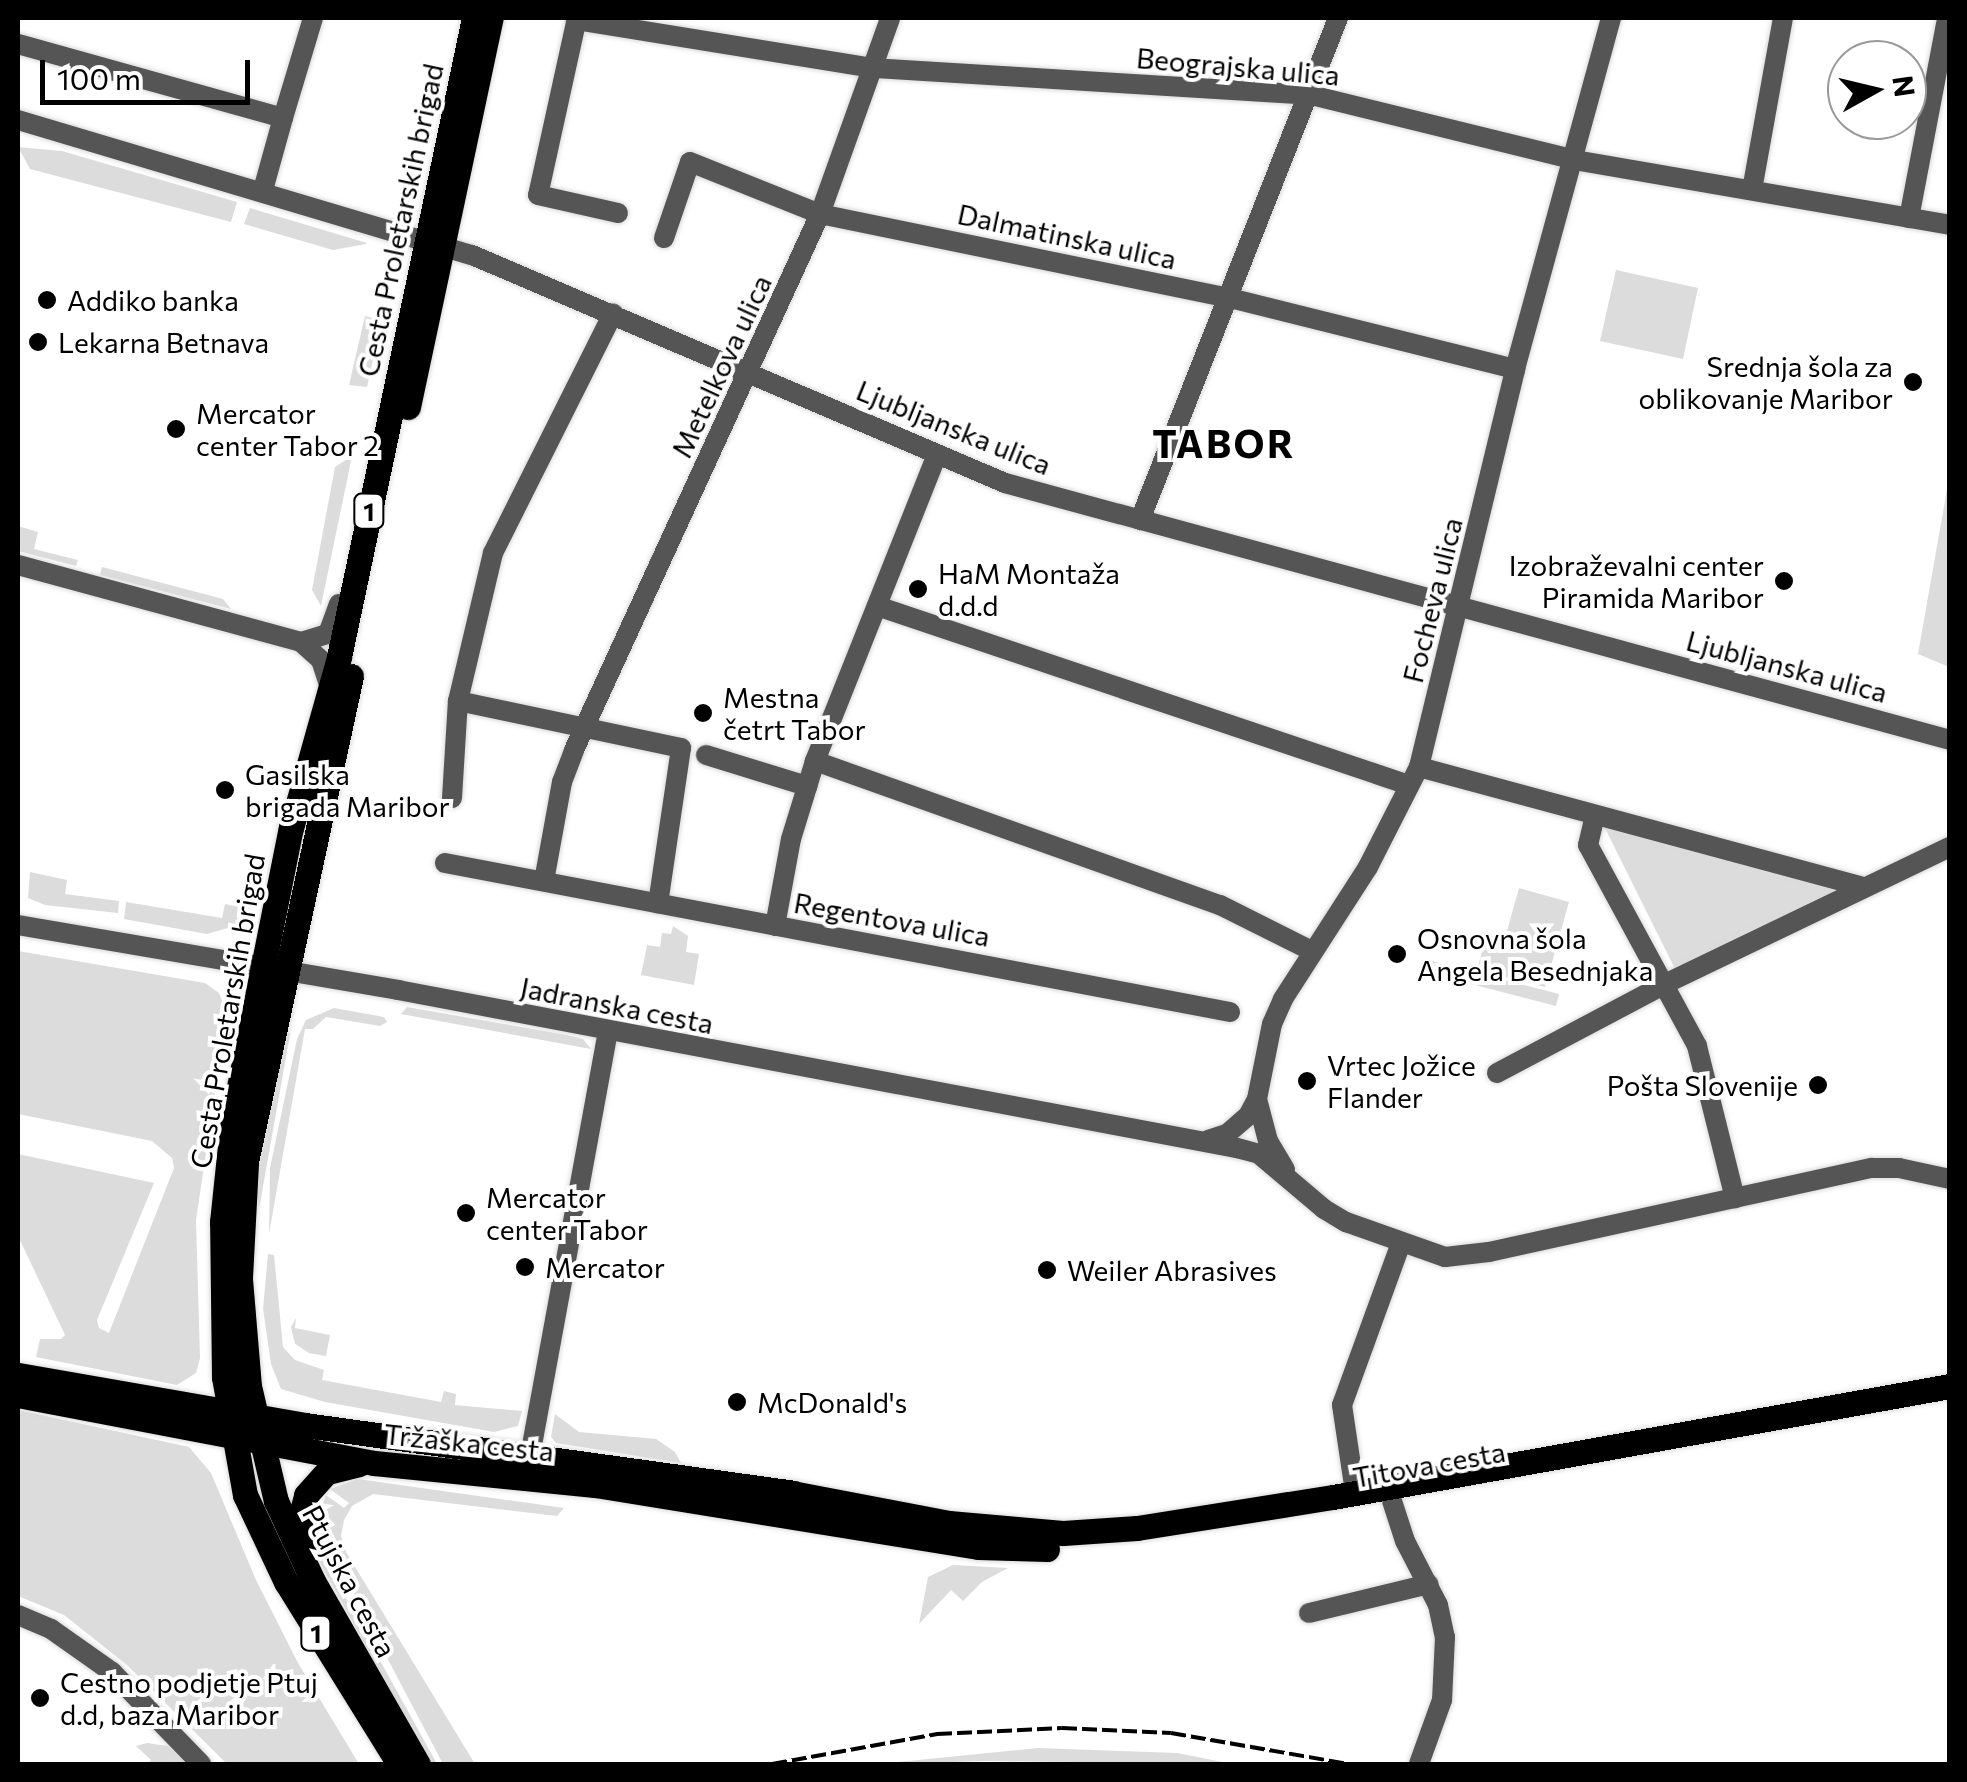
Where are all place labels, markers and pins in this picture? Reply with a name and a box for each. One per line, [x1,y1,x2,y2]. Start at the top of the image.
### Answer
place label: Addiko banka [67,283,239,317]
marker: Addiko banka [36,289,58,311]
place label: Lekarna Betnava [58,325,269,359]
marker: Lekarna Betnava [27,331,49,353]
place label: Srednja šola za oblikovanje Maribor [1639,349,1893,415]
marker: Srednja šola za oblikovanje Maribor [1902,371,1924,393]
place label: Mercator center Tabor 2 [196,396,379,462]
marker: Mercator center Tabor 2 [165,418,187,440]
place label: Izobraževalni center Piramida Maribor [1509,548,1764,614]
place label: HaM Montaža d.d.d [938,556,1120,622]
marker: Izobraževalni center Piramida Maribor [1773,570,1795,592]
marker: HaM Montaža d.d.d [907,578,929,600]
place label: Mestna četrt Tabor [723,680,866,746]
marker: Mestna četrt Tabor [692,702,714,724]
place label: Gasilska brigada Maribor [245,757,450,823]
marker: Gasilska brigada Maribor [214,779,236,801]
place label: Osnovna šola Angela Besednjaka [1417,921,1653,987]
marker: Osnovna šola Angela Besednjaka [1386,943,1408,965]
place label: Vrtec Jožice Flander [1327,1048,1476,1114]
place label: Pošta Slovenije [1607,1068,1798,1102]
marker: Vrtec Jožice Flander [1296,1070,1318,1092]
marker: Pošta Slovenije [1807,1074,1829,1096]
place label: Mercator center Tabor [486,1180,648,1246]
marker: Mercator center Tabor [455,1202,477,1224]
place label: Mercator [545,1250,665,1284]
place label: Weiler Abrasives [1067,1253,1277,1287]
marker: Mercator [514,1256,536,1278]
marker: Weiler Abrasives [1036,1259,1058,1281]
place label: McDonald's [757,1385,907,1419]
marker: McDonald's [726,1391,748,1413]
place label: Cestno podjetje Ptuj d.d, baza Maribor [60,1665,318,1731]
marker: Cestno podjetje Ptuj d.d, baza Maribor [29,1687,51,1709]

